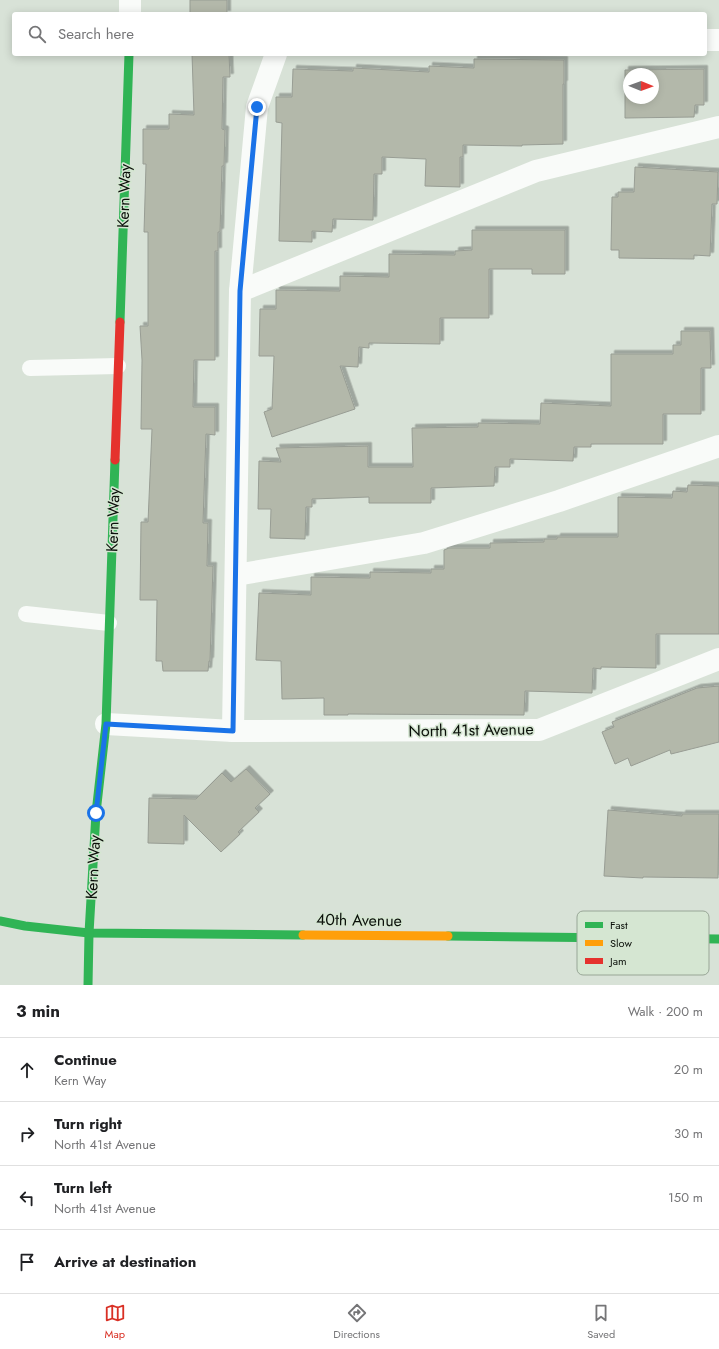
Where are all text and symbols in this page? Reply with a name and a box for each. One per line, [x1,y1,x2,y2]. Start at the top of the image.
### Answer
search box [12,12,707,56]
icon: search [26,23,48,45]
text: Search here [58,23,134,45]
north arrow [623,68,659,104]
route end [248,98,266,116]
street label: Kern Way [111,162,137,229]
street label: Kern Way [100,486,126,553]
street label: North 41st Avenue [408,717,534,743]
route start [87,804,105,822]
street label: Kern Way [80,833,106,900]
street label: 40th Avenue [316,908,402,932]
legend [577,911,709,975]
text: Fast [610,917,628,933]
text: Slow [610,935,632,951]
text: Jam [608,953,627,969]
text: 3 min [16,999,60,1023]
text: Walk · 200 m [628,1002,703,1021]
text: Continue [54,1049,117,1071]
icon: ahead [16,1059,38,1081]
text: 20 m [674,1060,703,1079]
text: Kern Way [54,1071,106,1090]
text: Turn right [54,1113,122,1135]
icon: right [16,1123,38,1145]
text: 30 m [674,1124,703,1143]
text: North 41st Avenue [54,1135,156,1154]
text: Turn left [54,1177,112,1199]
icon: left [16,1187,38,1209]
text: 150 m [668,1188,703,1207]
text: North 41st Avenue [54,1199,156,1218]
icon: arrive [16,1251,38,1273]
text: Arrive at destination [54,1251,196,1273]
tab: Map [104,1302,126,1342]
tab: Directions [333,1302,380,1342]
tab: Saved [587,1302,615,1342]

